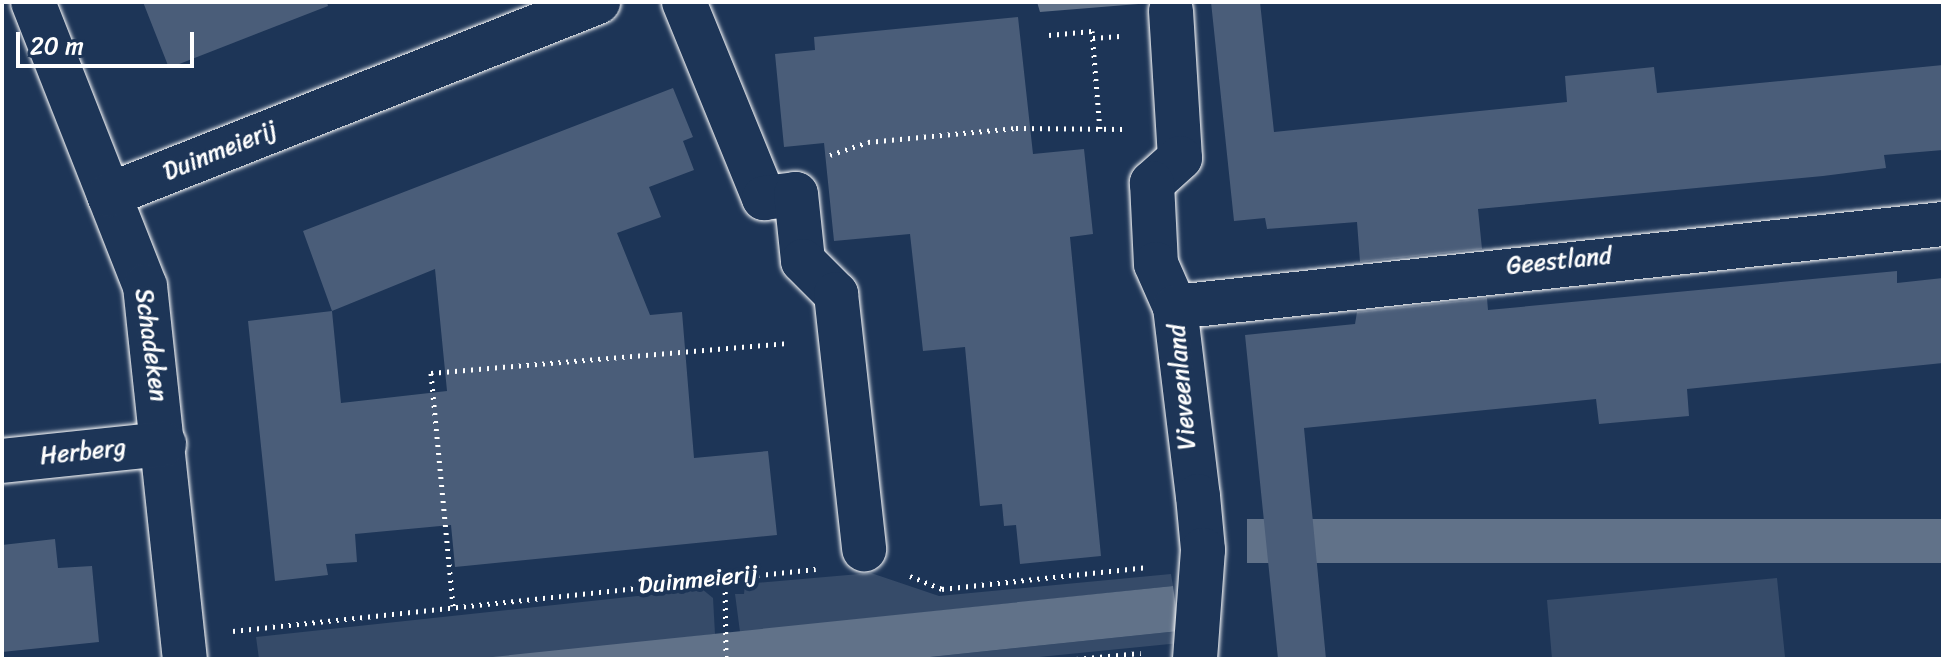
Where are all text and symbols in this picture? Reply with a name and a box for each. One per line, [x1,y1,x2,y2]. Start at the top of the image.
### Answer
scale bar [20,16,198,66]
text: 20 m [30,25,84,67]
street label: Duinmeierij [159,115,281,187]
street label: Geestland [1505,241,1613,281]
street label: Schadeken [129,287,173,403]
street label: Vieveenland [1162,323,1202,451]
street label: Herberg [39,433,127,471]
street label: Duinmeierij [637,559,759,601]

